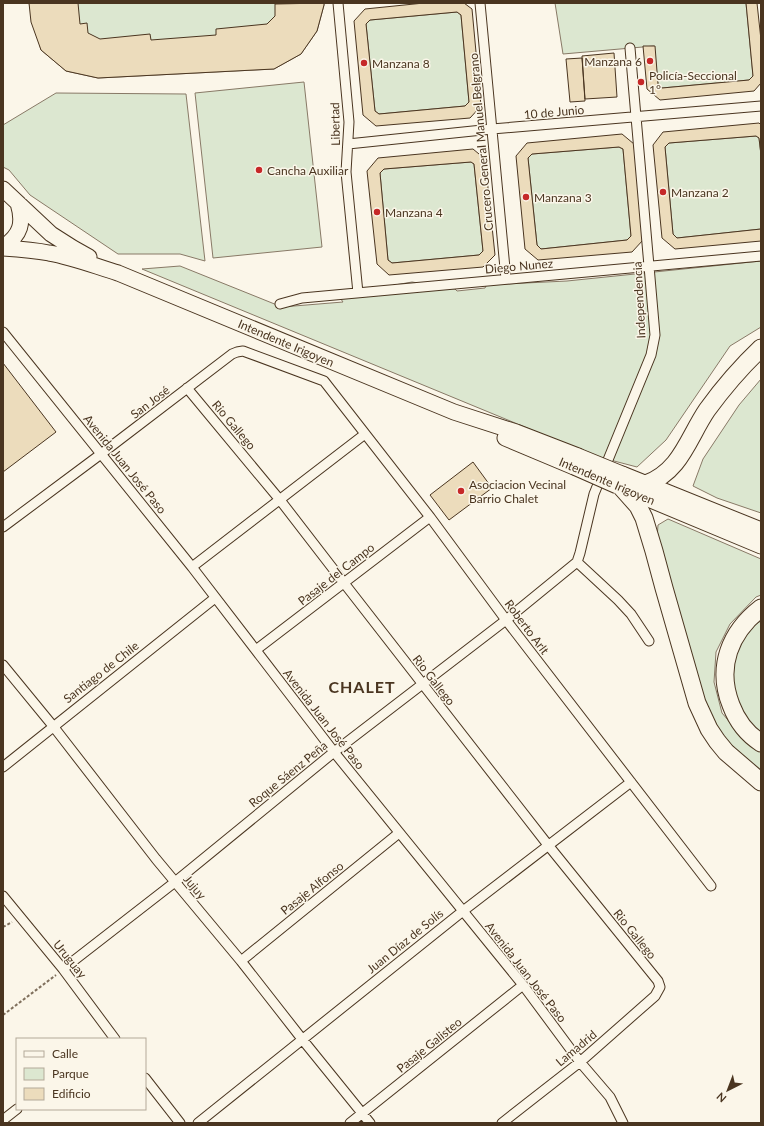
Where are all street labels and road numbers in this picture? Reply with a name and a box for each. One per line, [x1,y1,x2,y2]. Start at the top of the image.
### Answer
street label: Crucero General Manuel Belgrano [466,52,496,232]
street label: Libertad [327,102,343,146]
street label: 10 de Junio [523,102,585,122]
street label: Diego Nunez [484,255,554,276]
street label: Independencia [629,261,649,339]
street label: Intendente Irigoyen [236,316,336,370]
street label: San José [128,382,172,422]
street label: Rio Gallego [209,397,259,453]
street label: Avenida Juan José Paso [80,411,170,517]
street label: Intendente Irigoyen [557,454,657,508]
street label: Pasaje del Campo [295,539,377,608]
street label: Roberto Arlt [502,597,553,658]
street label: Santiago de Chile [60,638,142,706]
street label: Rio Gallego [410,652,458,708]
street label: Avenida Juan José Paso [280,666,368,772]
street label: Roque Sáenz Peña [246,738,330,810]
street label: Pasaje Alfonso [278,858,347,918]
street label: Jujuy [180,872,210,903]
street label: Juan Díaz de Solís [364,906,446,976]
street label: Rio Gallego [610,906,660,962]
street label: Avenida Juan José Paso [482,919,570,1025]
street label: Uruguay [50,937,90,982]
street label: Pasaje Galisteo [393,1014,465,1076]
street label: Lamadrid [553,1027,599,1069]

